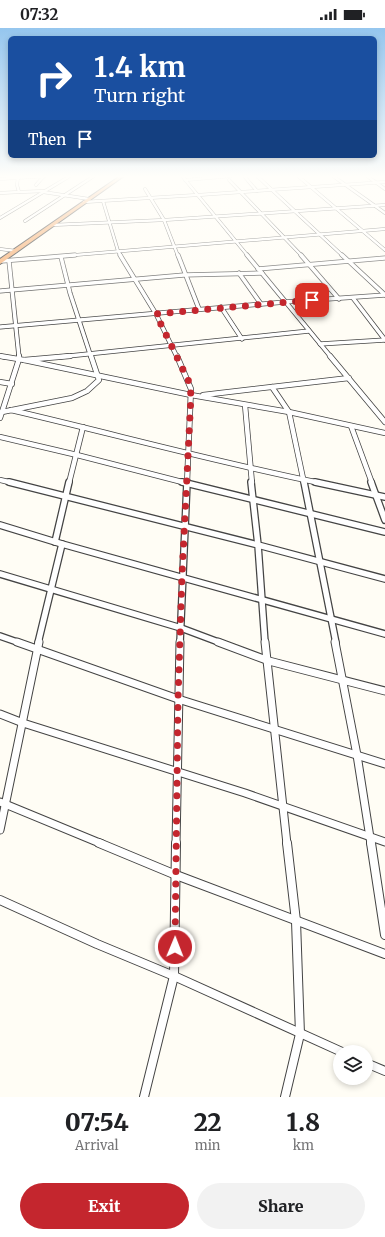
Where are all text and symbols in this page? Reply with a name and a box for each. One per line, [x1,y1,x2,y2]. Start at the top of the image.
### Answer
text: 07:32 [20,5,58,24]
text: 1.4 km [94,49,186,85]
icon: right [28,52,80,104]
text: Turn right [94,84,185,107]
icon: arrive [74,128,96,150]
text: Then [28,130,66,149]
pin [295,283,329,317]
icon: arrive [301,289,323,311]
position arrow [154,926,196,968]
map controls [333,1045,373,1085]
button: layers [333,1045,373,1085]
text: 07:54 [65,1107,129,1138]
text: 22 [194,1107,222,1138]
text: 1.8 [286,1107,320,1138]
text: Arrival [75,1137,119,1154]
text: min [195,1137,220,1154]
text: km [293,1137,314,1154]
button: Exit [20,1183,189,1229]
button: Share [197,1183,365,1229]

